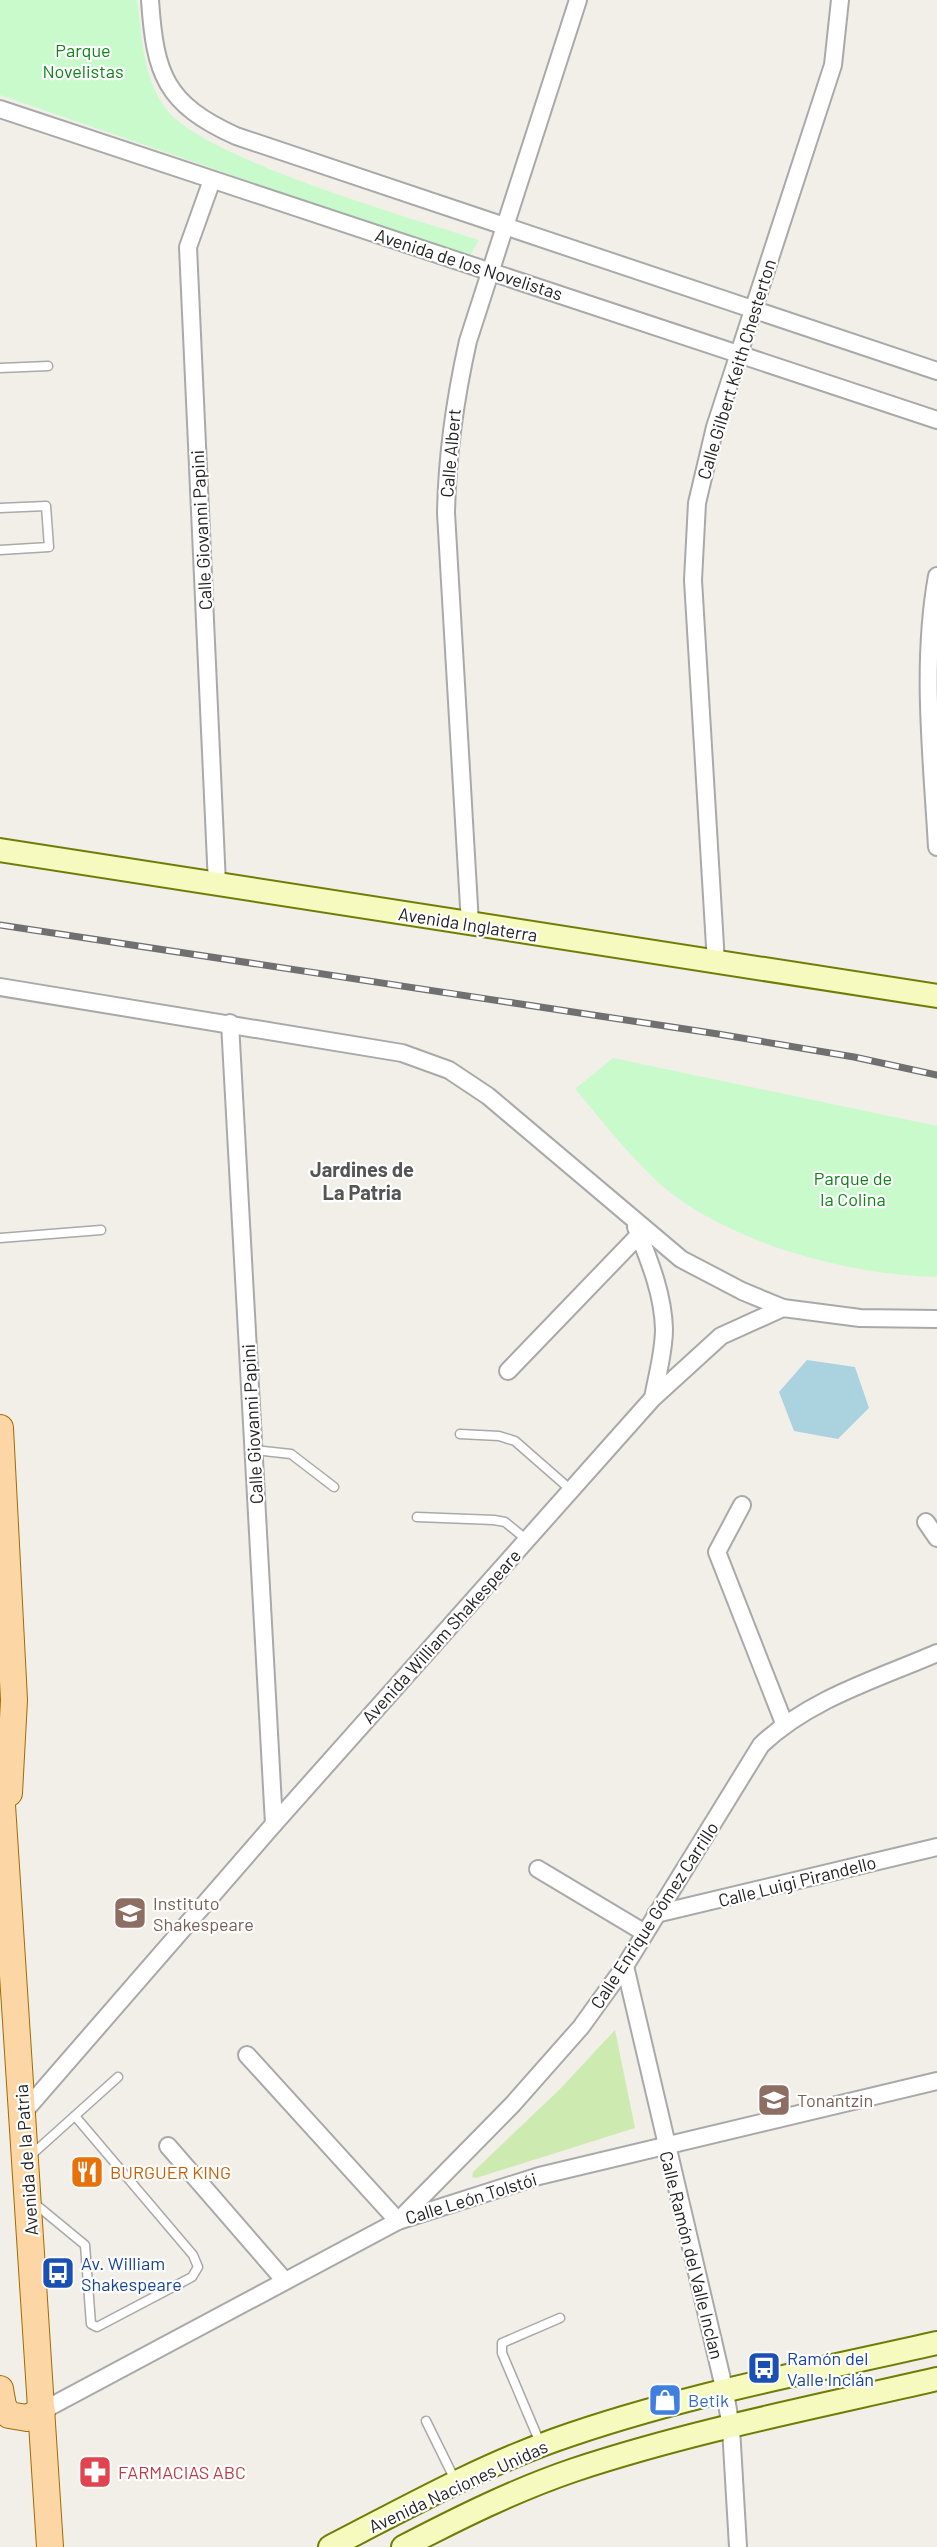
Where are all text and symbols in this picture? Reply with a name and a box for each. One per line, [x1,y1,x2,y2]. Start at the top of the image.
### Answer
park label: Parque Novelistas [42,39,124,82]
street label: Avenida de los Novelistas [373,223,565,305]
street label: Calle Gilbert Keith Chesterton [692,256,780,482]
street label: Calle Albert [435,408,465,498]
street label: Calle Giovanni Papini [186,449,216,611]
street label: Avenida Inglaterra [397,902,539,946]
district label: Jardines de La Patria [310,1157,414,1204]
park label: Parque de la Colina [814,1167,892,1210]
street label: Calle Giovanni Papini [237,1343,267,1505]
street label: Avenida William Shakespeare [357,1544,525,1728]
street label: Calle Enrique Gómez Carrillo [585,1817,723,2013]
street label: Calle Luigi Pirandello [716,1851,878,1911]
place label: Instituto Shakespeare [153,1892,254,1935]
school or university icon: Instituto Shakespeare [112,1895,148,1931]
school or university icon: Tonantzin [756,2082,792,2118]
street label: Avenida de la Patria [10,2084,42,2236]
place label: Tonantzin [797,2089,873,2111]
street label: Calle Ramón del Valle Inclan [655,2149,729,2361]
restaurant icon: BURGUER KING [69,2154,105,2190]
place label: BURGUER KING [110,2161,231,2183]
street label: Calle León Tolstói [403,2168,539,2228]
place label: Av. William Shakespeare [81,2252,182,2295]
bus stop icon: Av. William Shakespeare [40,2255,76,2291]
place label: Ramón del Valle Inclán [787,2347,874,2390]
bus stop icon: Ramón del Valle Inclán [746,2350,782,2386]
shop icon: Betik [647,2382,683,2418]
place label: Betik [688,2389,729,2411]
street label: Avenida Naciones Unidas [365,2435,551,2537]
pharmacy icon: FARMACIAS ABC [77,2454,113,2490]
place label: FARMACIAS ABC [118,2461,246,2483]

